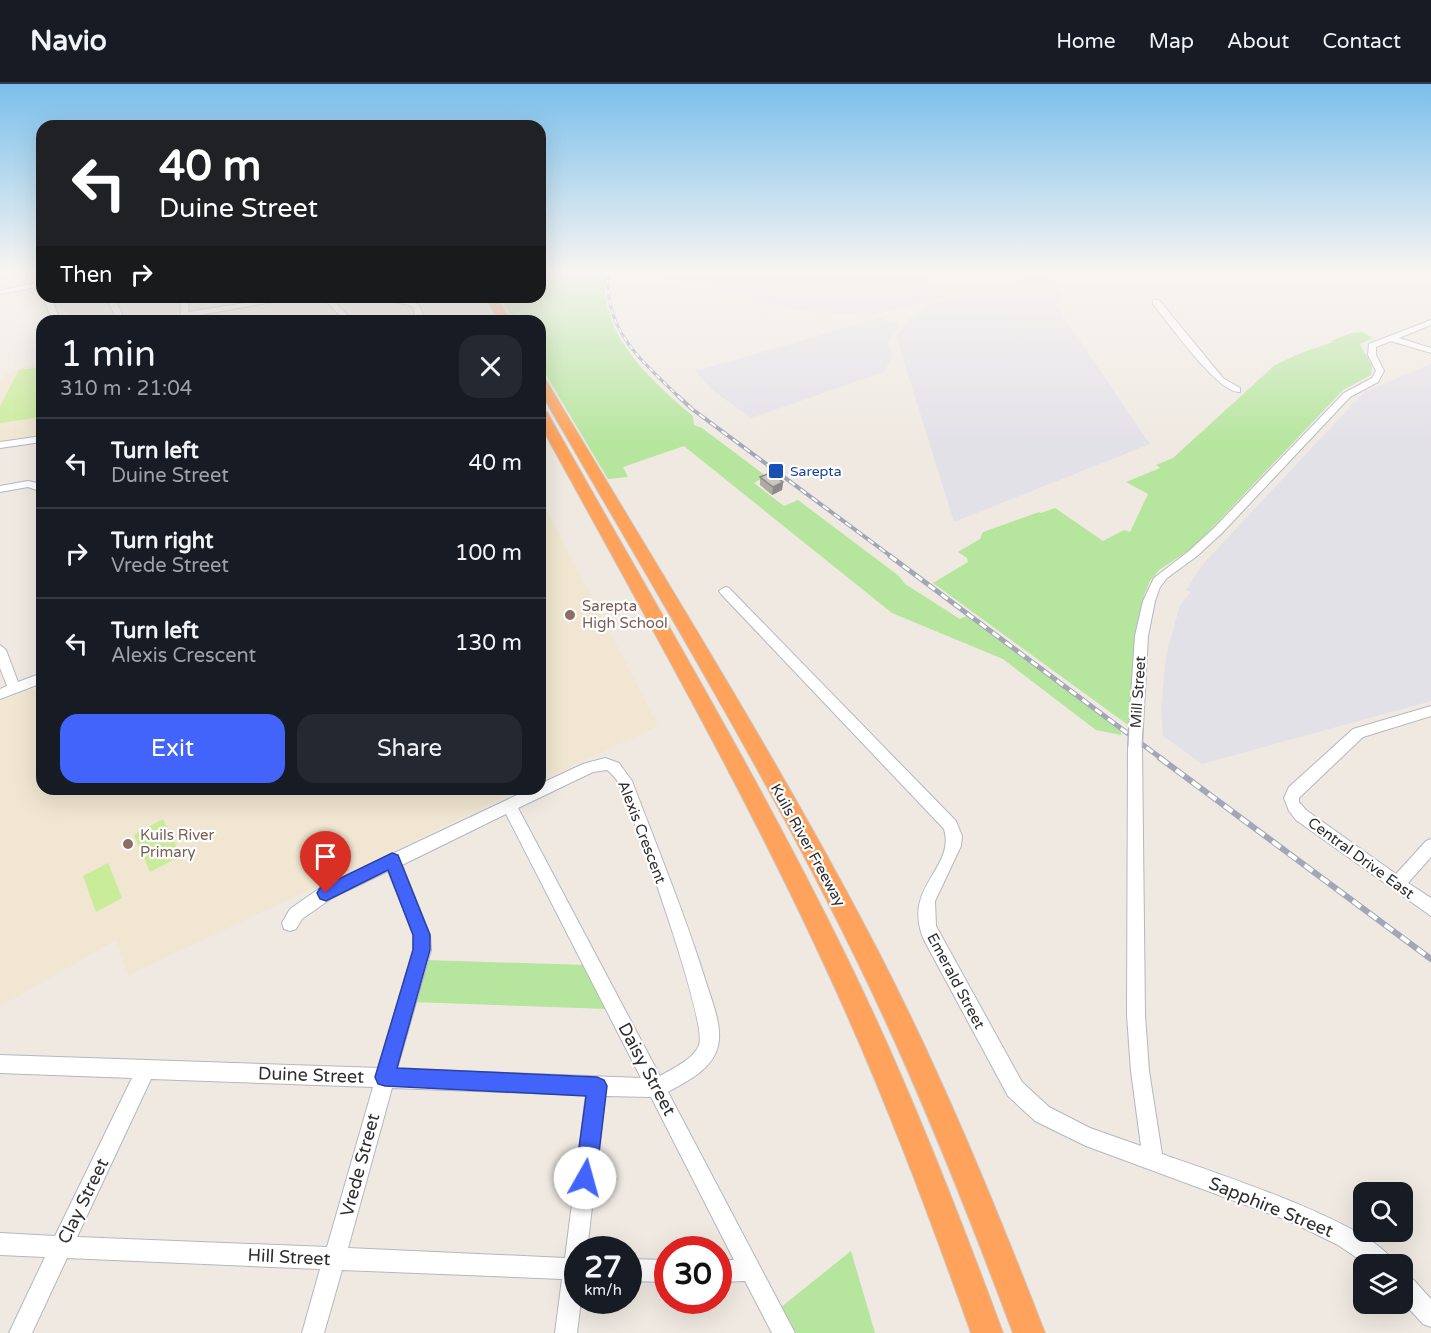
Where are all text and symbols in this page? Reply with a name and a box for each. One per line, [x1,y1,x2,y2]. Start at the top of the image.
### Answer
text: Navio [30,24,107,58]
text: Home [1056,29,1116,54]
text: Map [1149,29,1194,54]
text: About [1227,29,1289,54]
text: Contact [1322,29,1401,54]
text: 40 m [159,141,261,192]
icon: left [60,144,138,222]
text: Duine Street [159,192,318,225]
icon: right [125,258,158,291]
text: Then [60,262,113,288]
text: 1 min [60,333,156,376]
button: close [459,335,522,398]
text: 310 m · 21:04 [60,377,192,401]
text: Turn left [111,438,199,464]
icon: left [60,447,93,480]
text: 40 m [468,450,522,476]
marker: Sarepta [767,462,785,480]
place label: Sarepta [790,463,842,480]
text: Duine Street [111,464,229,488]
text: Turn right [111,528,213,554]
icon: right [60,537,93,570]
text: 100 m [455,540,522,566]
text: Vrede Street [111,554,229,578]
place label: Sarepta High School [582,597,668,632]
marker: Sarepta High School [563,608,577,622]
text: Turn left [111,618,199,644]
icon: left [60,627,93,660]
text: 130 m [455,630,522,656]
text: Alexis Crescent [111,644,256,668]
street label: Mill Street [1126,655,1150,729]
button: Exit [60,714,285,783]
button: Share [297,714,522,783]
street label: Alexis Crescent [614,778,670,886]
street label: Kuils River Freeway [767,781,849,909]
street label: Central Drive East [1304,813,1418,903]
place label: Kuils River Primary [140,826,215,861]
pin [300,831,351,893]
marker: Kuils River Primary [121,837,135,851]
icon: arrive [309,840,342,873]
street label: Emerald Street [923,930,989,1032]
street label: Daisy Street [613,1019,681,1119]
street label: Duine Street [258,1062,365,1088]
street label: Vrede Street [336,1111,384,1219]
position arrow [553,1146,617,1210]
street label: Clay Street [53,1154,113,1248]
street label: Sapphire Street [1206,1172,1337,1242]
map controls [1353,1182,1413,1314]
button: search [1353,1182,1413,1242]
speed limit sign: 30 [654,1236,732,1314]
street label: Hill Street [247,1244,331,1270]
text: 27 [584,1249,622,1286]
button: layers [1353,1254,1413,1314]
text: km/h [584,1281,622,1299]

